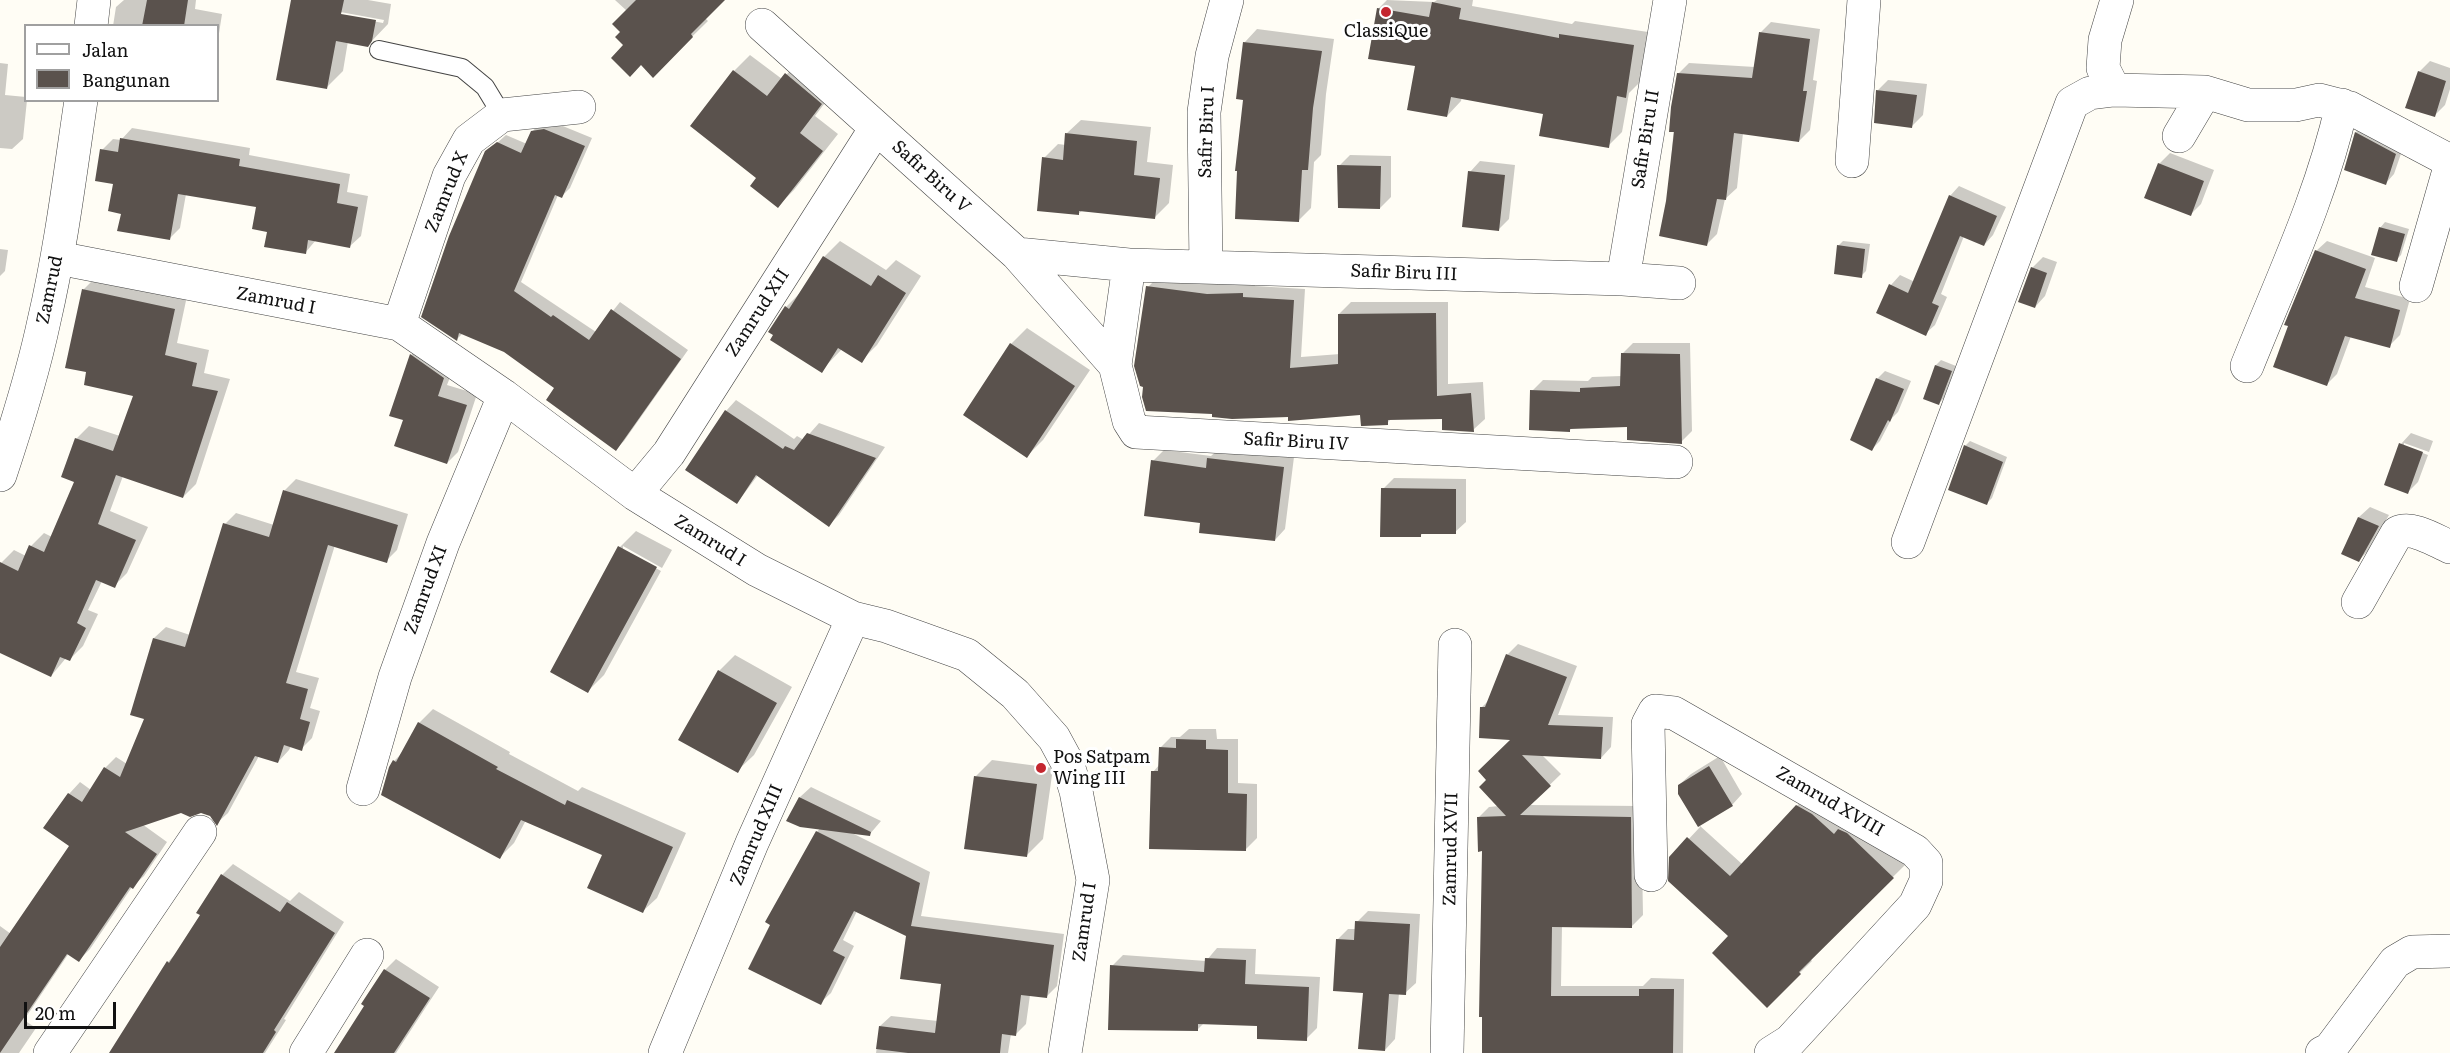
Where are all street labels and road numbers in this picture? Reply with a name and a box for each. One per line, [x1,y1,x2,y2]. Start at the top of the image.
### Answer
street label: Safir Biru I [1195,85,1219,179]
street label: Safir Biru II [1628,88,1664,190]
street label: Safir Biru V [887,136,975,218]
street label: Zamrud X [421,148,473,236]
street label: Zamrud [32,254,68,326]
street label: Safir Biru III [1350,260,1458,286]
street label: Zamrud XII [722,265,794,361]
street label: Zamrud I [234,283,318,319]
street label: Safir Biru IV [1243,428,1349,456]
street label: Zamrud I [670,511,750,571]
street label: Zamrud XI [400,542,452,638]
street label: Zamrud XVIII [1772,762,1888,842]
street label: Zamrud XIII [726,781,788,889]
street label: Zamrud XVII [1439,792,1463,906]
street label: Zamrud I [1069,881,1101,963]

